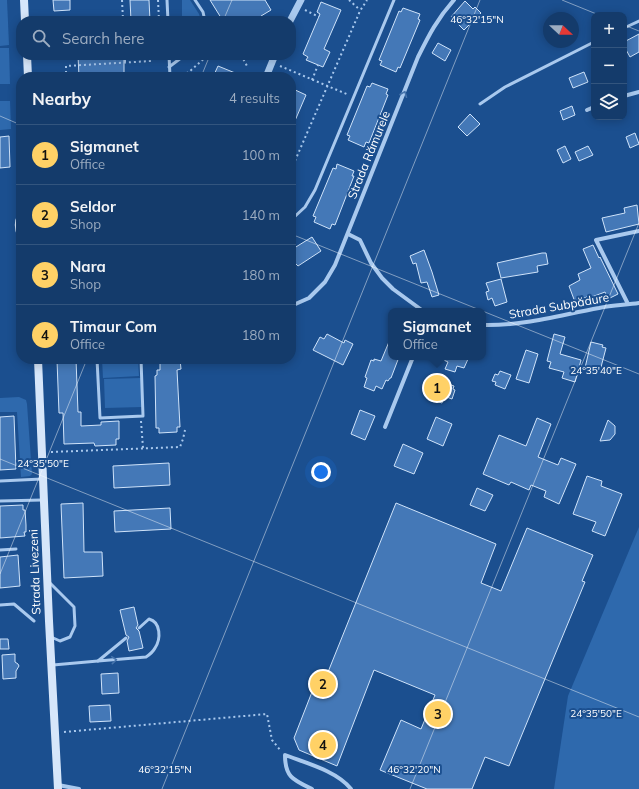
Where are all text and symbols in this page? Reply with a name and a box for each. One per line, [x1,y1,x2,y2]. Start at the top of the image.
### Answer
north arrow [543,12,579,48]
map controls [591,12,627,120]
button: + [591,12,627,48]
text: 46°32'15"N [450,13,504,26]
search box [16,16,296,60]
icon: search [30,27,52,49]
text: Search here [62,29,144,48]
button: − [591,48,627,84]
button: layers [591,84,627,120]
text: Nearby [32,88,91,109]
text: 4 results [229,90,280,106]
one-way arrow [399,90,407,97]
street label: Strada Rămurele [344,108,393,201]
text: Sigmanet [70,137,139,156]
text: 1 [41,147,49,163]
text: 100 m [242,147,280,163]
text: Office [70,156,105,172]
text: Seldor [70,197,116,216]
text: 2 [41,207,49,223]
text: 140 m [242,207,280,223]
text: Shop [70,216,101,232]
text: Nara [70,257,106,276]
text: 3 [41,267,49,283]
text: 180 m [242,267,280,283]
text: Shop [70,276,101,292]
street label: Strada Subpădure [508,289,610,322]
popup [388,308,486,360]
text: Timaur Com [70,317,157,336]
text: Sigmanet [403,317,471,336]
text: 4 [41,327,49,343]
text: 180 m [242,327,280,343]
text: Office [70,336,105,352]
text: Office [403,336,438,352]
text: 24°35'40"E [570,364,622,377]
pin: 1 [424,373,450,403]
text: 24°35'50"E [17,457,69,470]
your location [311,462,331,482]
street label: Strada Livezeni [26,529,43,615]
one-way arrow [111,655,117,664]
pin: 2 [310,669,336,699]
pin: 3 [425,699,451,729]
text: 24°35'50"E [570,707,622,720]
pin: 4 [310,730,336,760]
text: 46°32'15"N [138,763,192,776]
text: 46°32'20"N [387,763,441,776]

